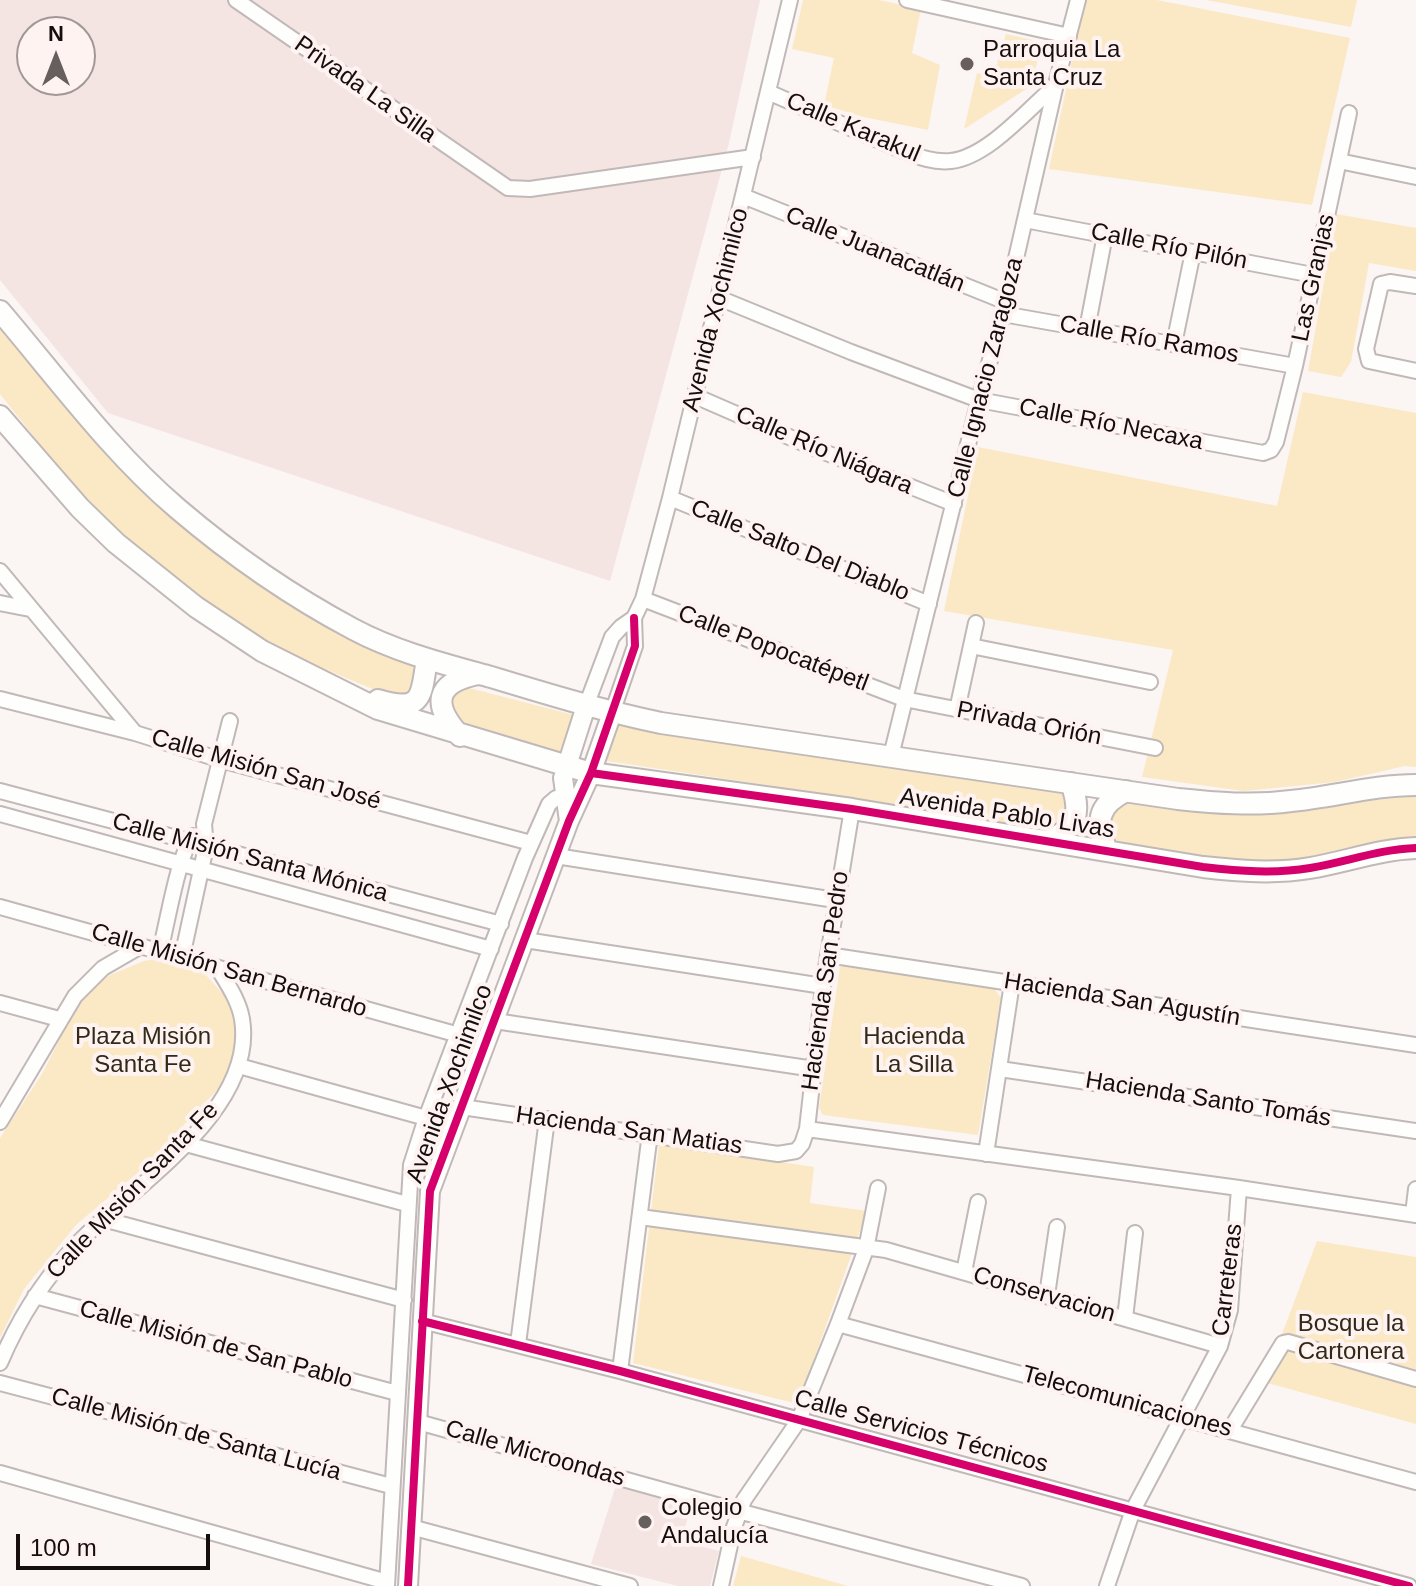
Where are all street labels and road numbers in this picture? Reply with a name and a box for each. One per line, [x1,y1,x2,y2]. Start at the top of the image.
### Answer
street label: Privada La Silla [288,30,442,150]
street label: Calle Karakul [782,87,924,169]
street label: Calle Juanacatlán [781,201,969,299]
street label: Avenida Xochimilco [677,205,755,415]
street label: Las Granjas [1286,212,1342,344]
street label: Calle Río Pilón [1088,218,1250,276]
street label: Calle Ignacio Zaragoza [942,255,1030,501]
street label: Calle Río Ramos [1057,310,1241,370]
street label: Calle Río Necaxa [1017,393,1205,457]
street label: Calle Río Niágara [731,401,917,501]
street label: Calle Salto Del Diablo [686,494,914,608]
street label: Calle Popocatépetl [674,599,872,699]
street label: Privada Orión [954,696,1104,752]
street label: Calle Misión San José [148,723,384,817]
street label: Avenida Pablo Livas [898,783,1116,845]
street label: Calle Misión Santa Mónica [109,807,391,909]
street label: Hacienda San Pedro [796,869,856,1093]
street label: Calle Misión San Bernardo [88,918,370,1024]
street label: Hacienda San Agustín [1002,967,1242,1033]
street label: Avenida Xochimilco [401,981,499,1187]
street label: Hacienda Santo Tomás [1083,1066,1333,1134]
street label: Calle Misión Santa Fe [41,1097,225,1285]
street label: Hacienda San Matias [514,1101,744,1161]
street label: Carreteras [1207,1222,1249,1338]
street label: Conservacion [970,1261,1118,1329]
street label: Calle Misión de San Pablo [76,1295,356,1395]
street label: Telecomunicaciones [1019,1360,1235,1444]
street label: Calle Misión de Santa Lucía [48,1382,344,1488]
street label: Calle Servicios Técnicos [791,1384,1051,1480]
street label: Calle Microondas [442,1415,628,1493]

